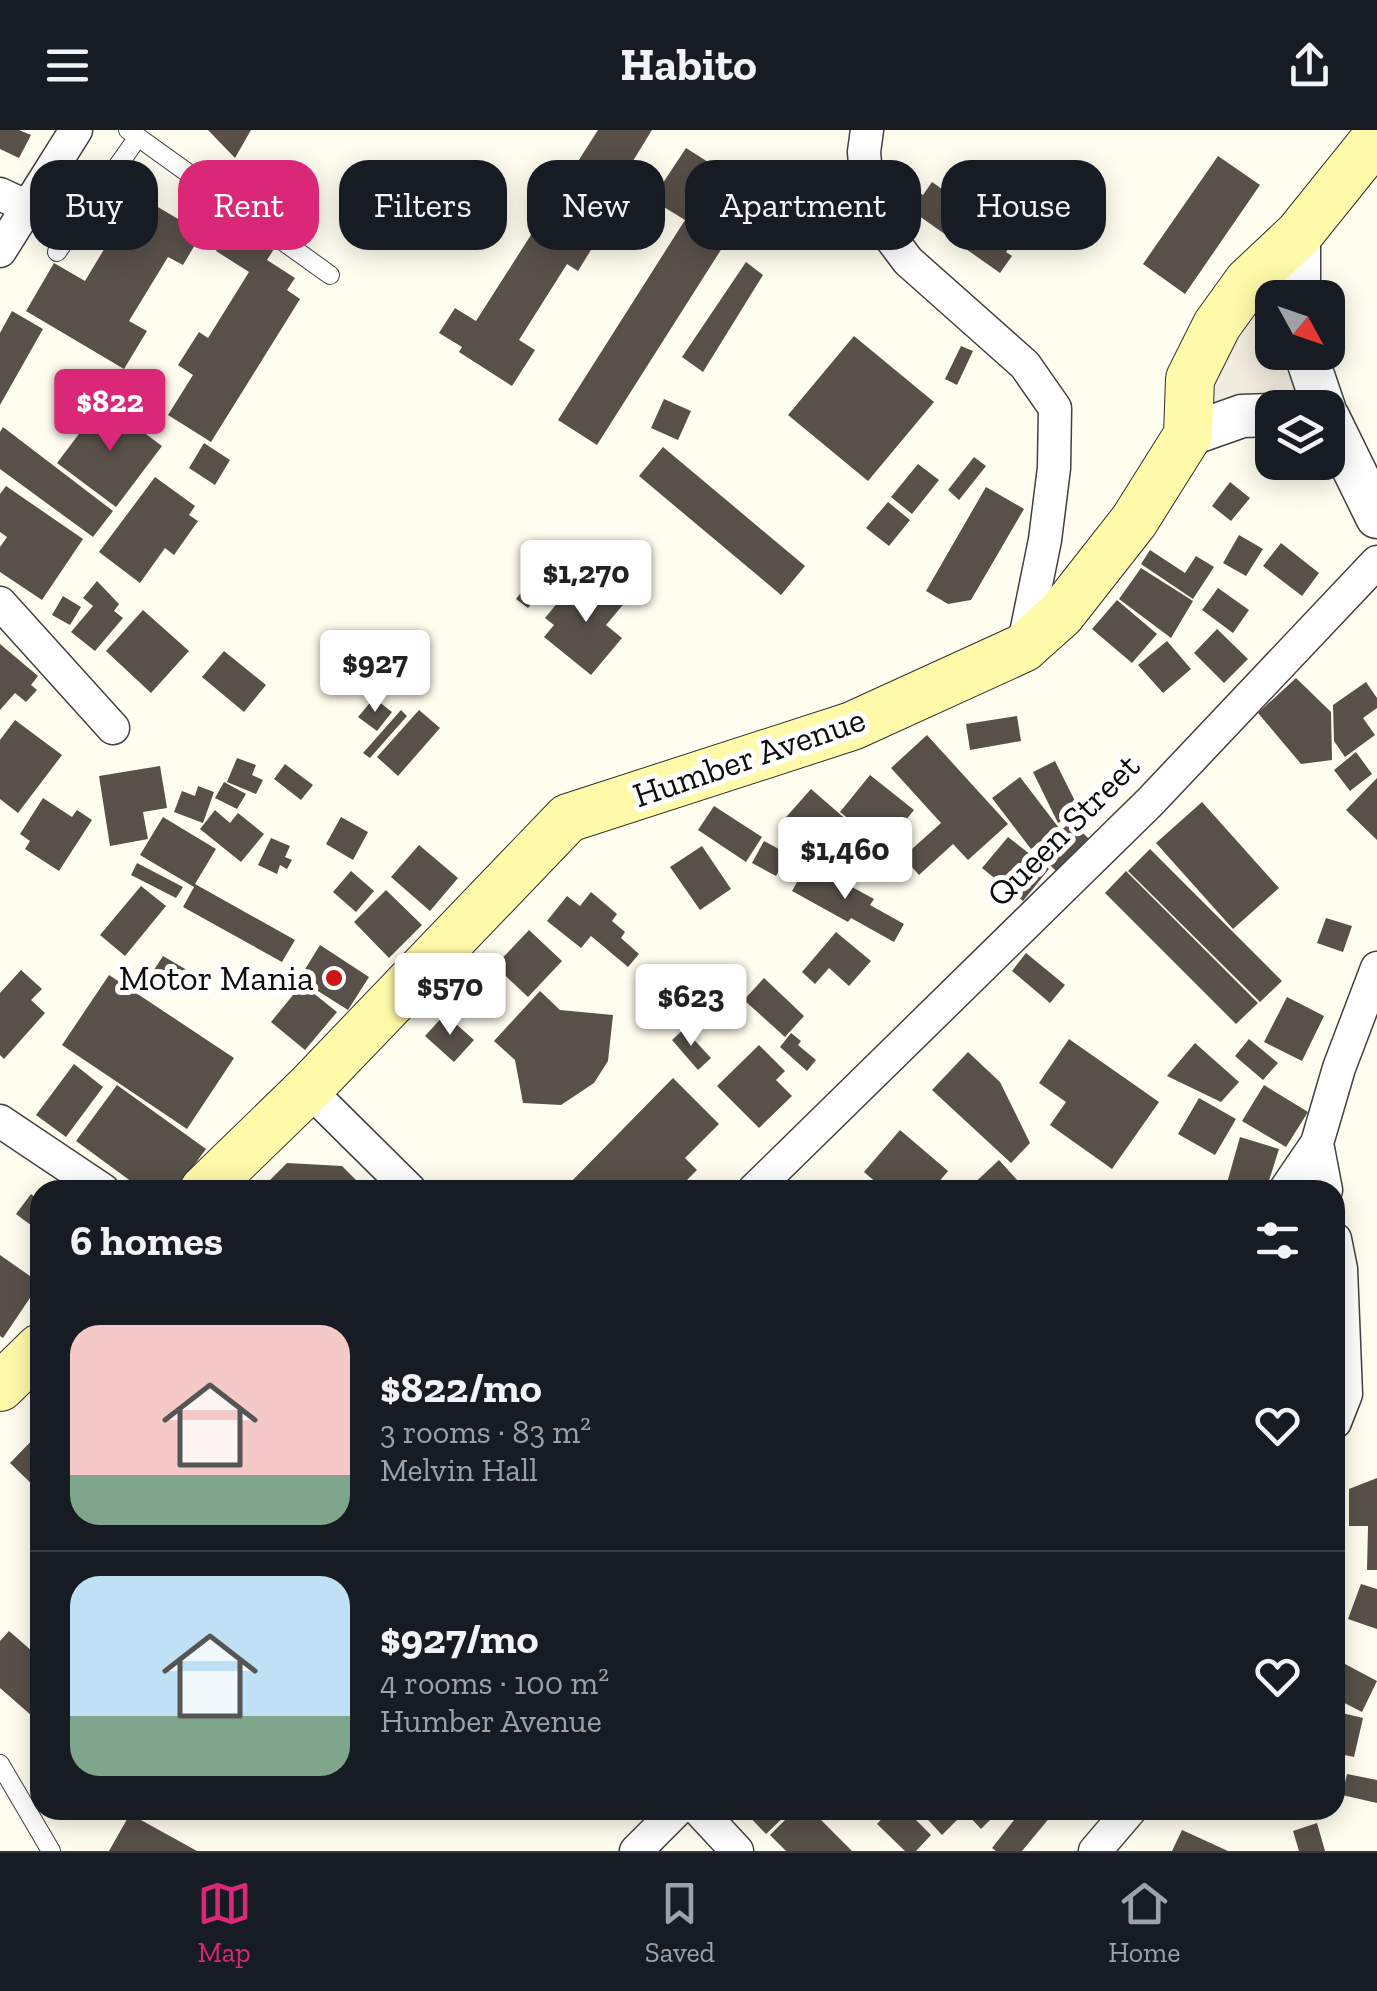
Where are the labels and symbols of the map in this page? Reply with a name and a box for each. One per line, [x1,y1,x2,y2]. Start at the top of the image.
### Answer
north arrow [1255,280,1345,370]
pin: $822 [51,369,169,454]
pin: $1,270 [505,540,667,625]
pin: $927 [316,630,434,715]
street label: Humber Avenue [627,698,871,816]
street label: Queen Street [978,745,1148,915]
pin: $1,460 [764,817,926,902]
pin: $570 [391,953,509,1038]
place label: Motor Mania [119,957,314,999]
pin: $623 [632,964,750,1049]
marker: Motor Mania [323,967,345,989]

